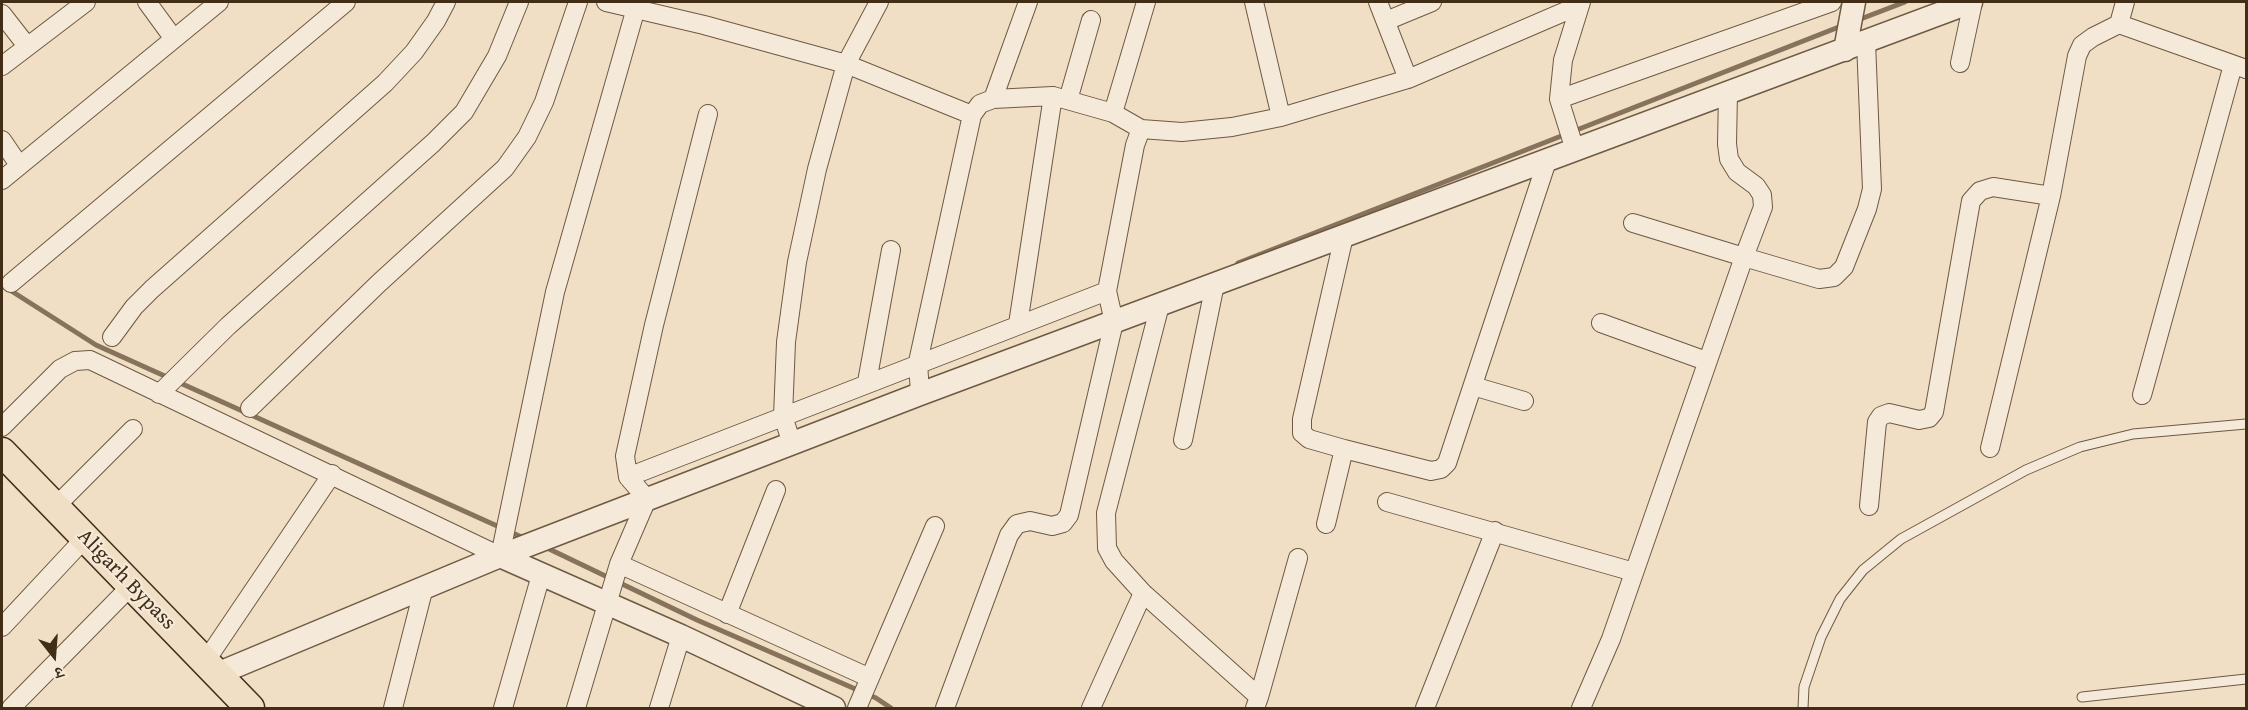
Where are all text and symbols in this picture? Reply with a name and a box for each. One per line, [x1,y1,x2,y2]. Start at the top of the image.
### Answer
street label: Aligarh Bypass [72,524,180,636]
north arrow [24,626,84,686]
text: उ [52,661,67,686]

